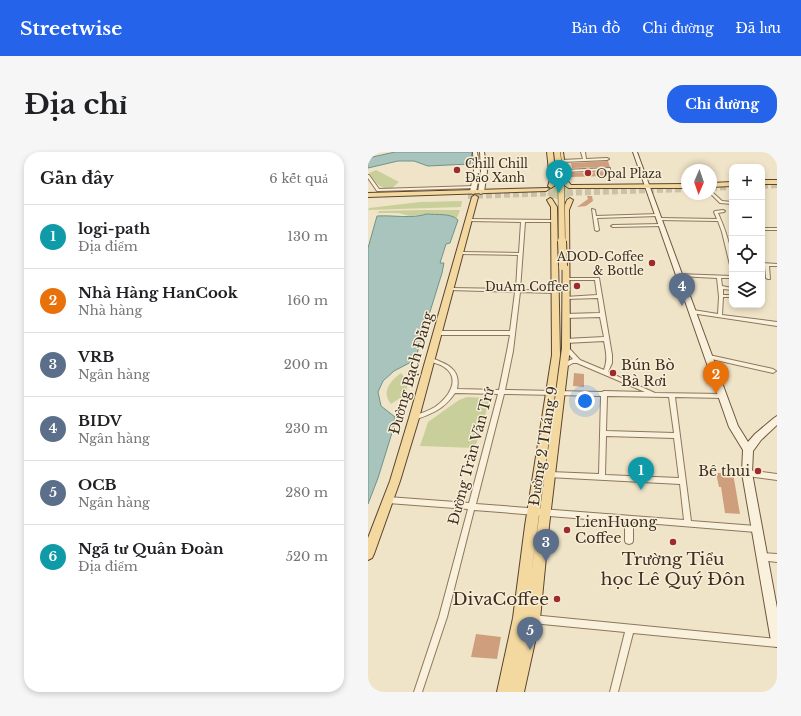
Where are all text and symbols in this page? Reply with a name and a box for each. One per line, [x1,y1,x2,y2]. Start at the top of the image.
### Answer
text: Streetwise [20,17,122,40]
text: Bản đồ [571,19,620,37]
text: Chỉ đường [642,19,714,37]
text: Đã lưu [736,19,781,37]
button: Chỉ đường [667,85,777,123]
text: Địa chỉ [24,87,127,122]
place label: Chill Chill Đảo Xanh [465,156,528,185]
pin: 6 [546,160,572,193]
north arrow [681,164,717,200]
map controls [729,164,765,308]
button: + [729,164,765,200]
marker: Chill Chill Đảo Xanh [452,165,462,175]
place label: Opal Plaza [596,166,662,181]
text: Gần đây [40,168,114,189]
marker: Opal Plaza [583,168,593,178]
text: 6 kết quả [269,170,328,187]
button: − [729,200,765,236]
text: logi-path [78,219,150,238]
text: 1 [50,228,56,245]
text: 130 m [287,228,328,245]
button: locate [729,236,765,272]
text: Địa điểm [78,238,138,255]
place label: ADOD-Coffee & Bottle [556,249,644,278]
marker: ADOD-Coffee & Bottle [647,258,657,268]
button: layers [729,272,765,308]
pin: 4 [669,273,695,306]
place label: DuAm Coffee [485,279,569,294]
marker: DuAm Coffee [572,281,582,291]
text: Nhà Hàng HanCook [78,283,238,302]
text: 2 [49,292,57,309]
text: 160 m [287,292,328,309]
text: Nhà hàng [78,302,142,319]
street label: Đường Bạch Đằng [385,309,437,436]
text: VRB [78,347,114,366]
text: 3 [49,356,57,373]
text: 200 m [284,356,328,373]
place label: Bún Bò Bà Rơi [621,356,675,390]
pin: 2 [703,361,729,394]
text: Ngân hàng [78,366,150,383]
marker: Bún Bò Bà Rơi [608,368,618,378]
street label: Đường Trần Văn Trứ [444,385,498,527]
street label: Đường 2 Tháng 9 [525,385,561,507]
your location [575,391,595,411]
text: BIDV [78,411,122,430]
text: 4 [49,420,57,437]
text: 230 m [285,420,328,437]
text: Ngân hàng [78,430,150,447]
pin: 1 [628,457,654,490]
place label: Bê thui [698,462,750,480]
marker: Bê thui [753,466,763,476]
text: OCB [78,475,116,494]
text: 5 [49,484,57,501]
text: 280 m [285,484,328,501]
text: Ngân hàng [78,494,150,511]
place label: LienHuong Coffee [575,513,657,547]
marker: LienHuong Coffee [562,525,572,535]
pin: 3 [533,529,559,562]
marker: Trường Tiểu học Lê Quý Đôn [668,537,678,547]
text: Ngã tư Quân Đoàn [78,539,224,558]
text: 6 [49,548,57,565]
text: 520 m [286,548,328,565]
place label: Trường Tiểu học Lê Quý Đôn [601,549,745,590]
text: Địa điểm [78,558,138,575]
place label: DivaCoffee [452,589,549,610]
marker: DivaCoffee [552,594,562,604]
pin: 5 [517,617,543,650]

